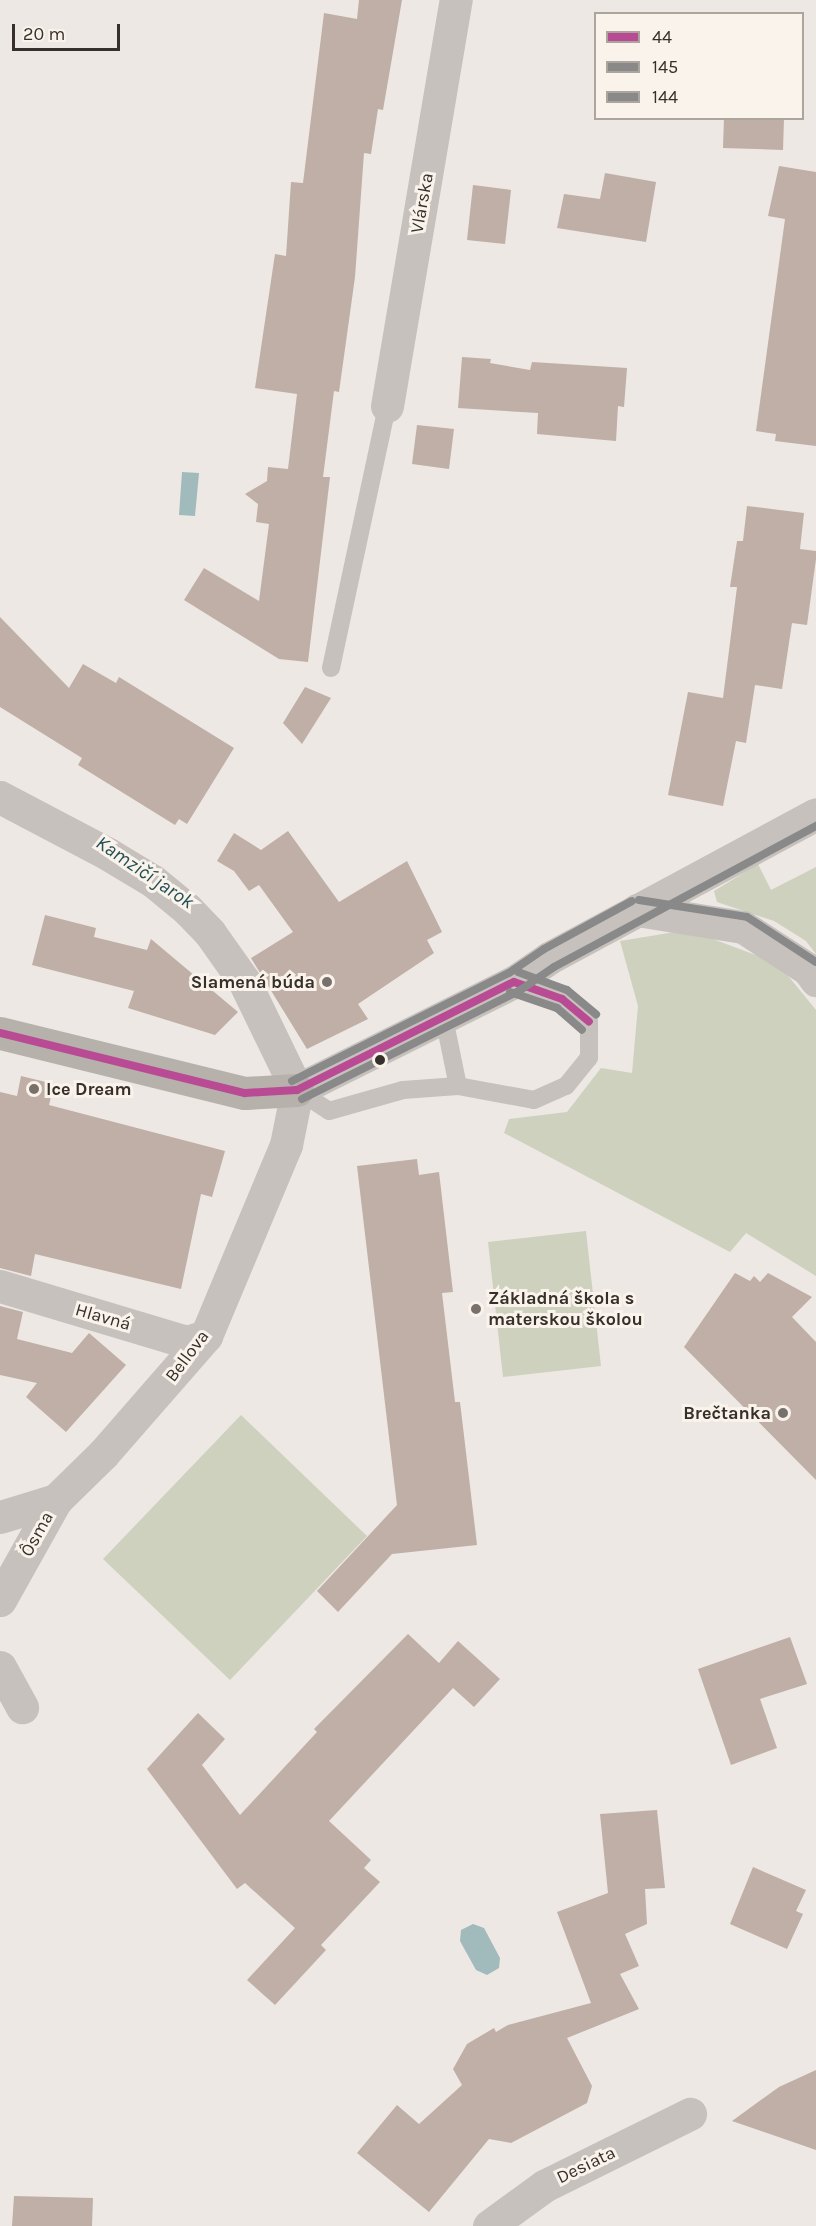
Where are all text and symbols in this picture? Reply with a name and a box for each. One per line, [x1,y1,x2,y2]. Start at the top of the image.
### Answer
scale bar [15,12,123,50]
legend [594,12,804,120]
text: 20 m [23,23,65,45]
text: 44 [652,26,672,48]
text: 145 [652,56,678,78]
text: 144 [652,86,678,108]
street label: Vlárska [406,171,438,235]
water label: Kamzičí jarok [91,830,199,914]
place label: Slamená búda [191,971,315,993]
marker: Slamená búda [320,975,334,989]
unlabelled marker [374,1054,386,1066]
place label: Ice Dream [46,1078,132,1100]
marker: Ice Dream [27,1082,41,1096]
place label: Základná škola s materskou školou [488,1288,643,1330]
street label: Hlavná [73,1299,133,1335]
marker: Základná škola s materskou školou [469,1302,483,1316]
street label: Bellova [161,1326,213,1386]
place label: Brečtanka [683,1402,771,1424]
marker: Brečtanka [776,1406,790,1420]
street label: Ôsma [16,1508,58,1560]
street label: Desiata [553,2142,619,2188]

